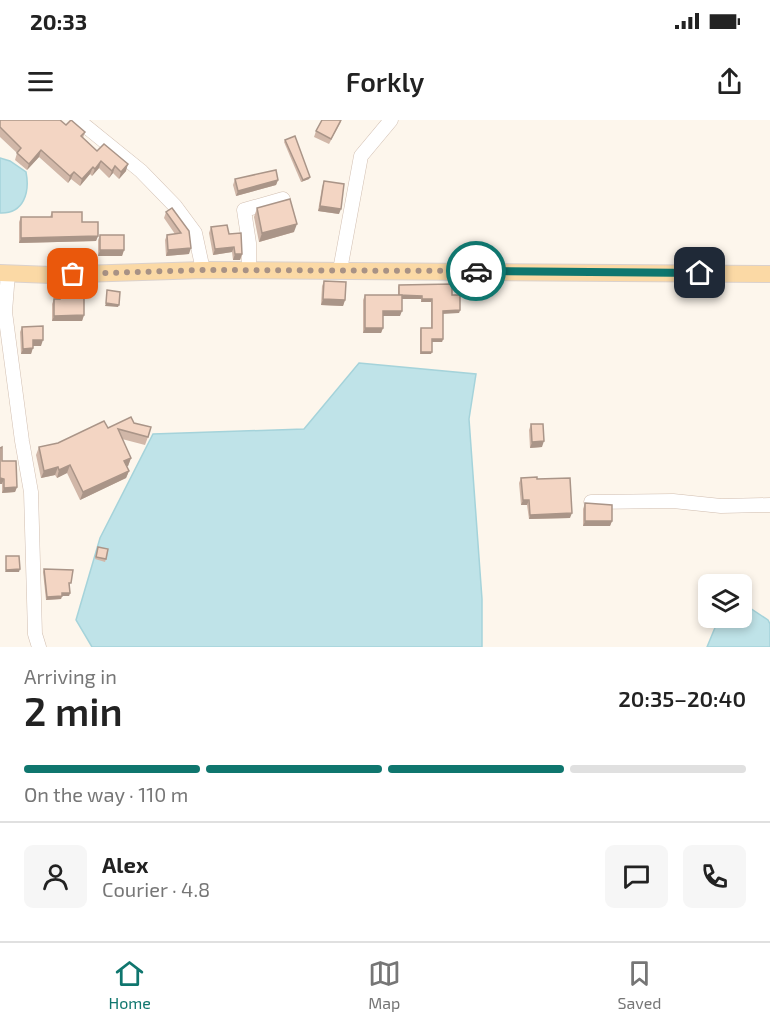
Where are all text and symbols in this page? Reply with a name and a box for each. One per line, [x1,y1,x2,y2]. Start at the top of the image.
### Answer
text: 20:33 [30,8,87,34]
icon: menu [24,65,57,98]
text: Forkly [346,65,424,97]
icon: share [713,65,746,98]
courier [446,241,506,301]
pin [674,247,725,298]
pin [47,248,98,299]
icon: car [460,255,493,288]
icon: home [683,256,716,289]
icon: bag [56,257,89,290]
map controls [698,574,752,628]
button: layers [698,574,752,628]
text: Arriving in [24,664,117,688]
text: 20:35–20:40 [618,685,746,711]
text: 2 min [24,687,123,734]
text: On the way · 110 m [24,782,188,806]
button: person [24,845,87,908]
button: chat [605,845,668,908]
button: phone [683,845,746,908]
text: Alex [102,851,148,877]
text: Courier · 4.8 [102,877,210,901]
tab: Home [108,957,151,1012]
tab: Map [368,957,401,1012]
tab: Saved [618,957,662,1012]

